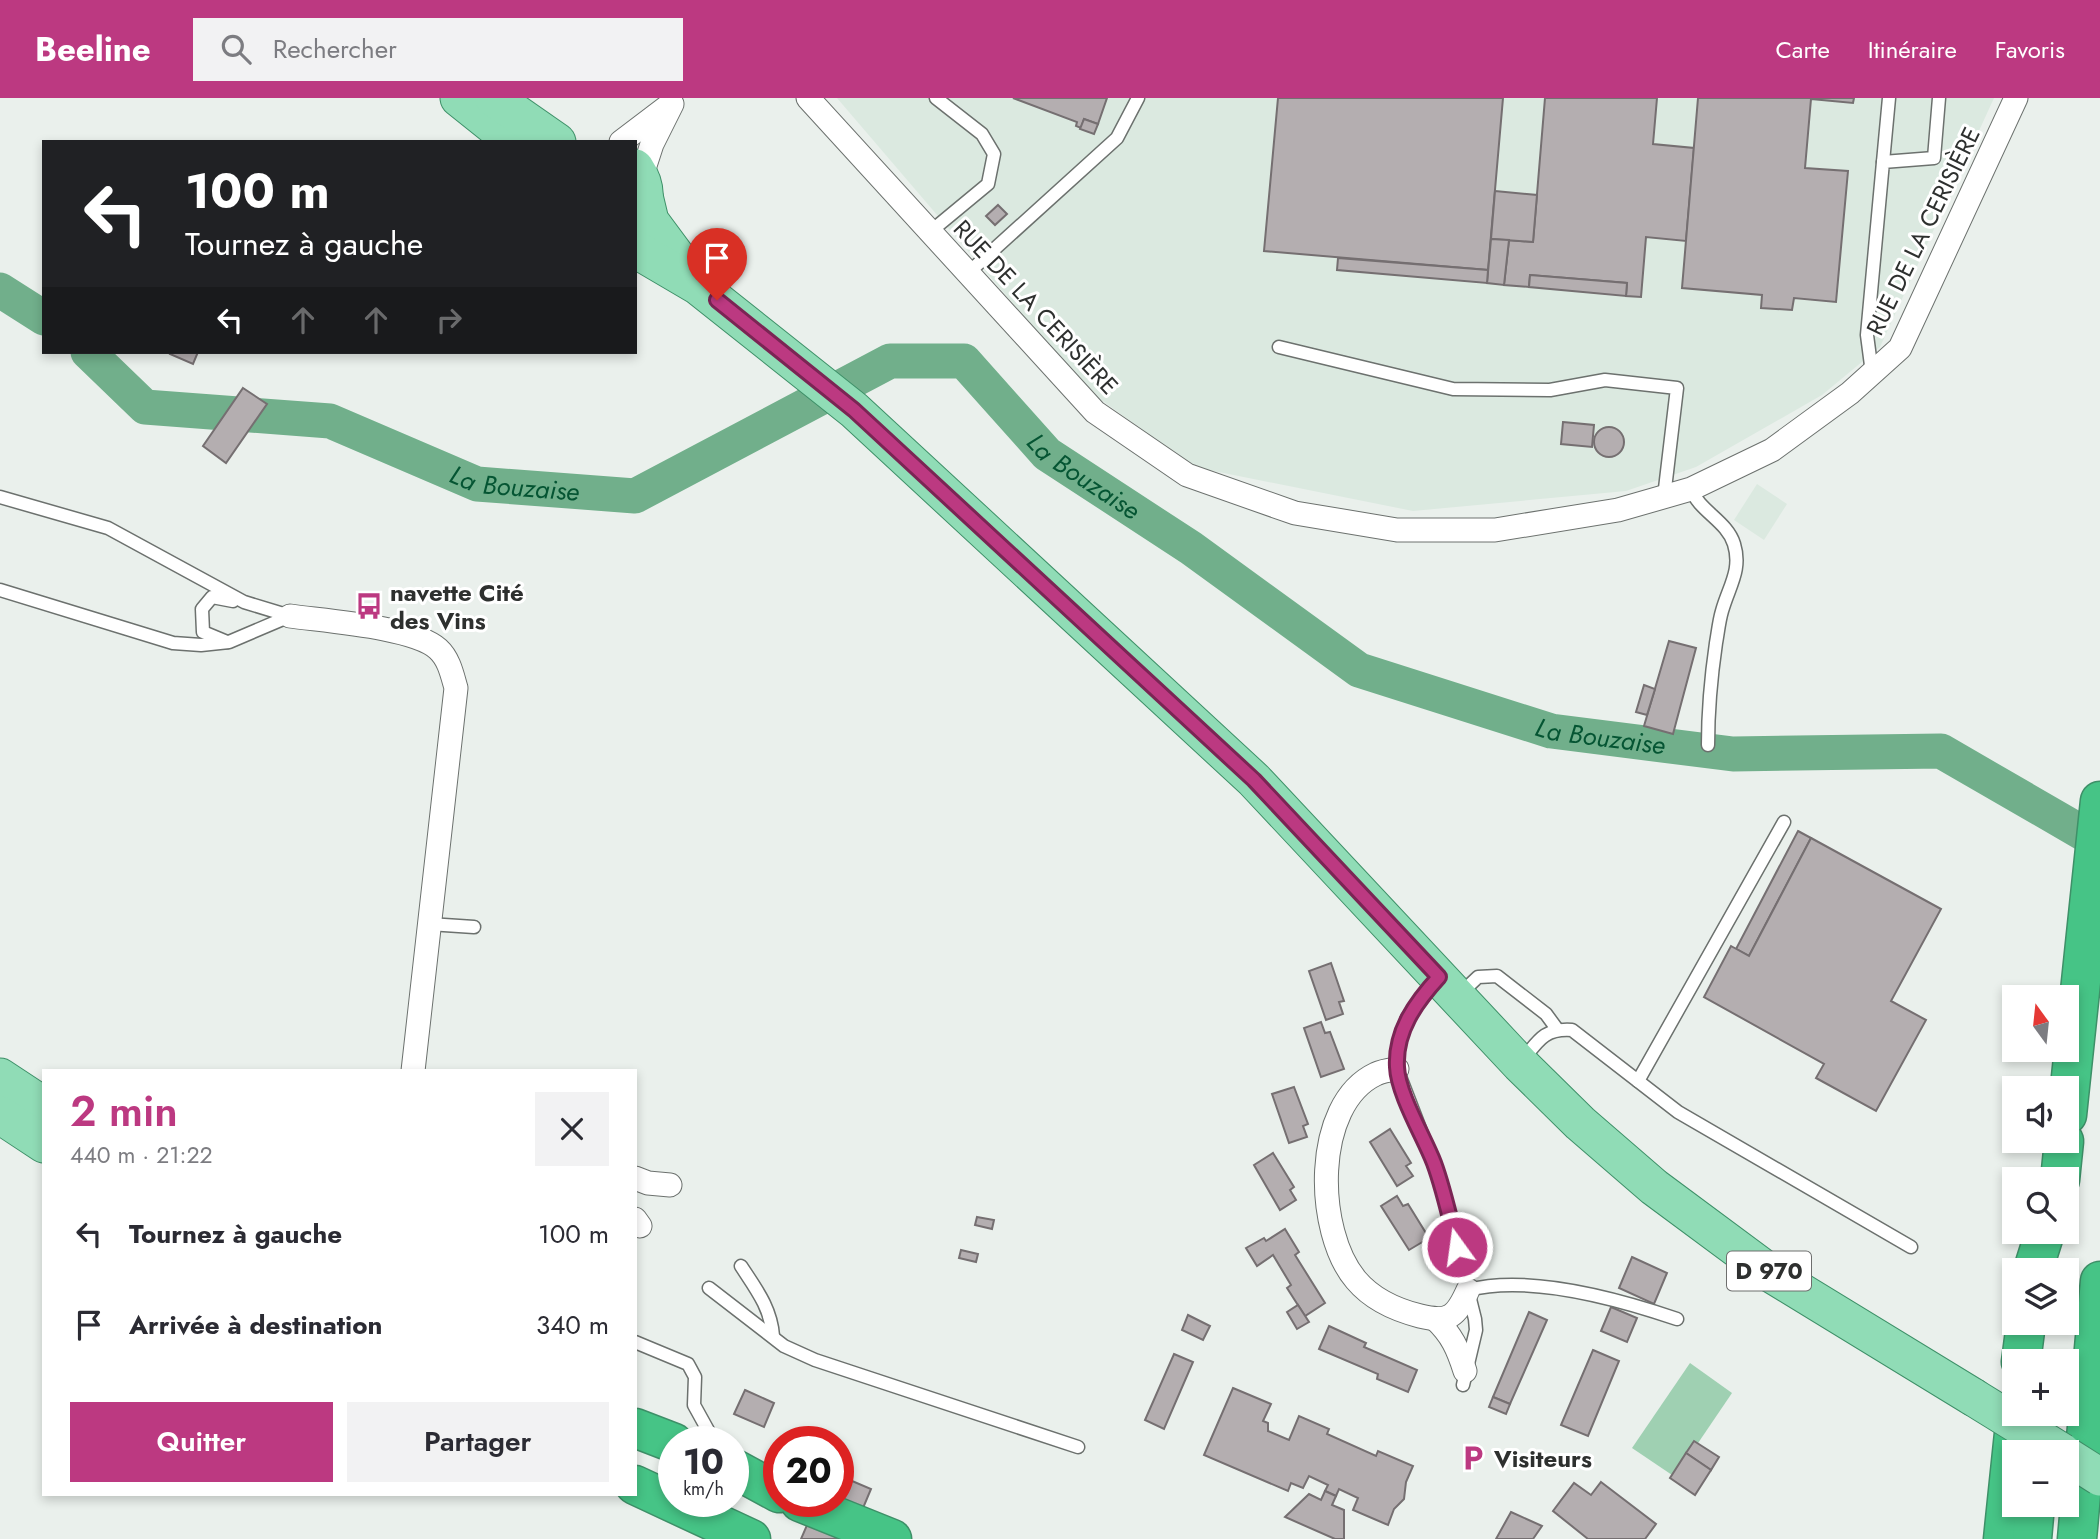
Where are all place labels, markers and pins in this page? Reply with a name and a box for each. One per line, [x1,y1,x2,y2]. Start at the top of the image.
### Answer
pin [687,228,747,300]
place label: navette Cité des Vins [390,575,524,638]
bus stop icon: navette Cité des Vins [354,591,384,621]
place label: Visiteurs [1493,1441,1592,1476]
parking icon: Visiteurs [1458,1443,1488,1473]

